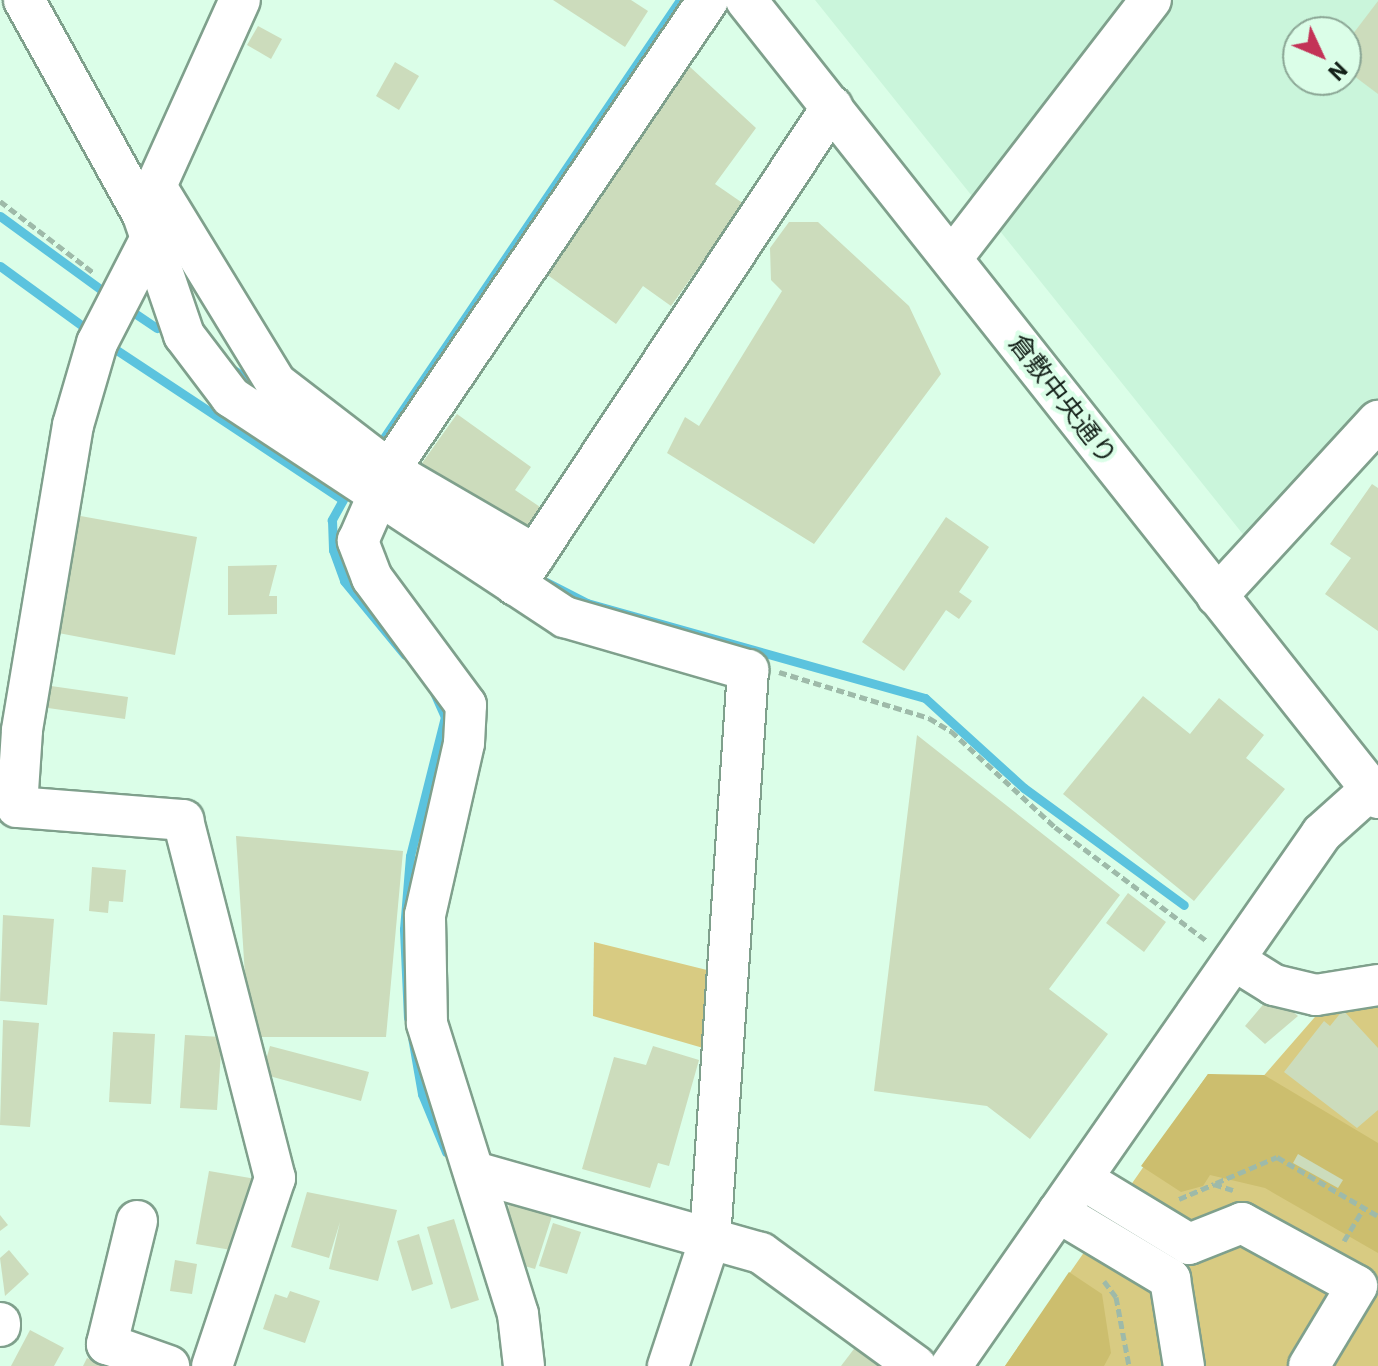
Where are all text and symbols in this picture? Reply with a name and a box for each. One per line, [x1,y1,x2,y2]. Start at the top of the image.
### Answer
north arrow [1282,16,1362,96]
text: N [1322,56,1354,87]
street label: 倉敷中央通り [1003,328,1123,470]

